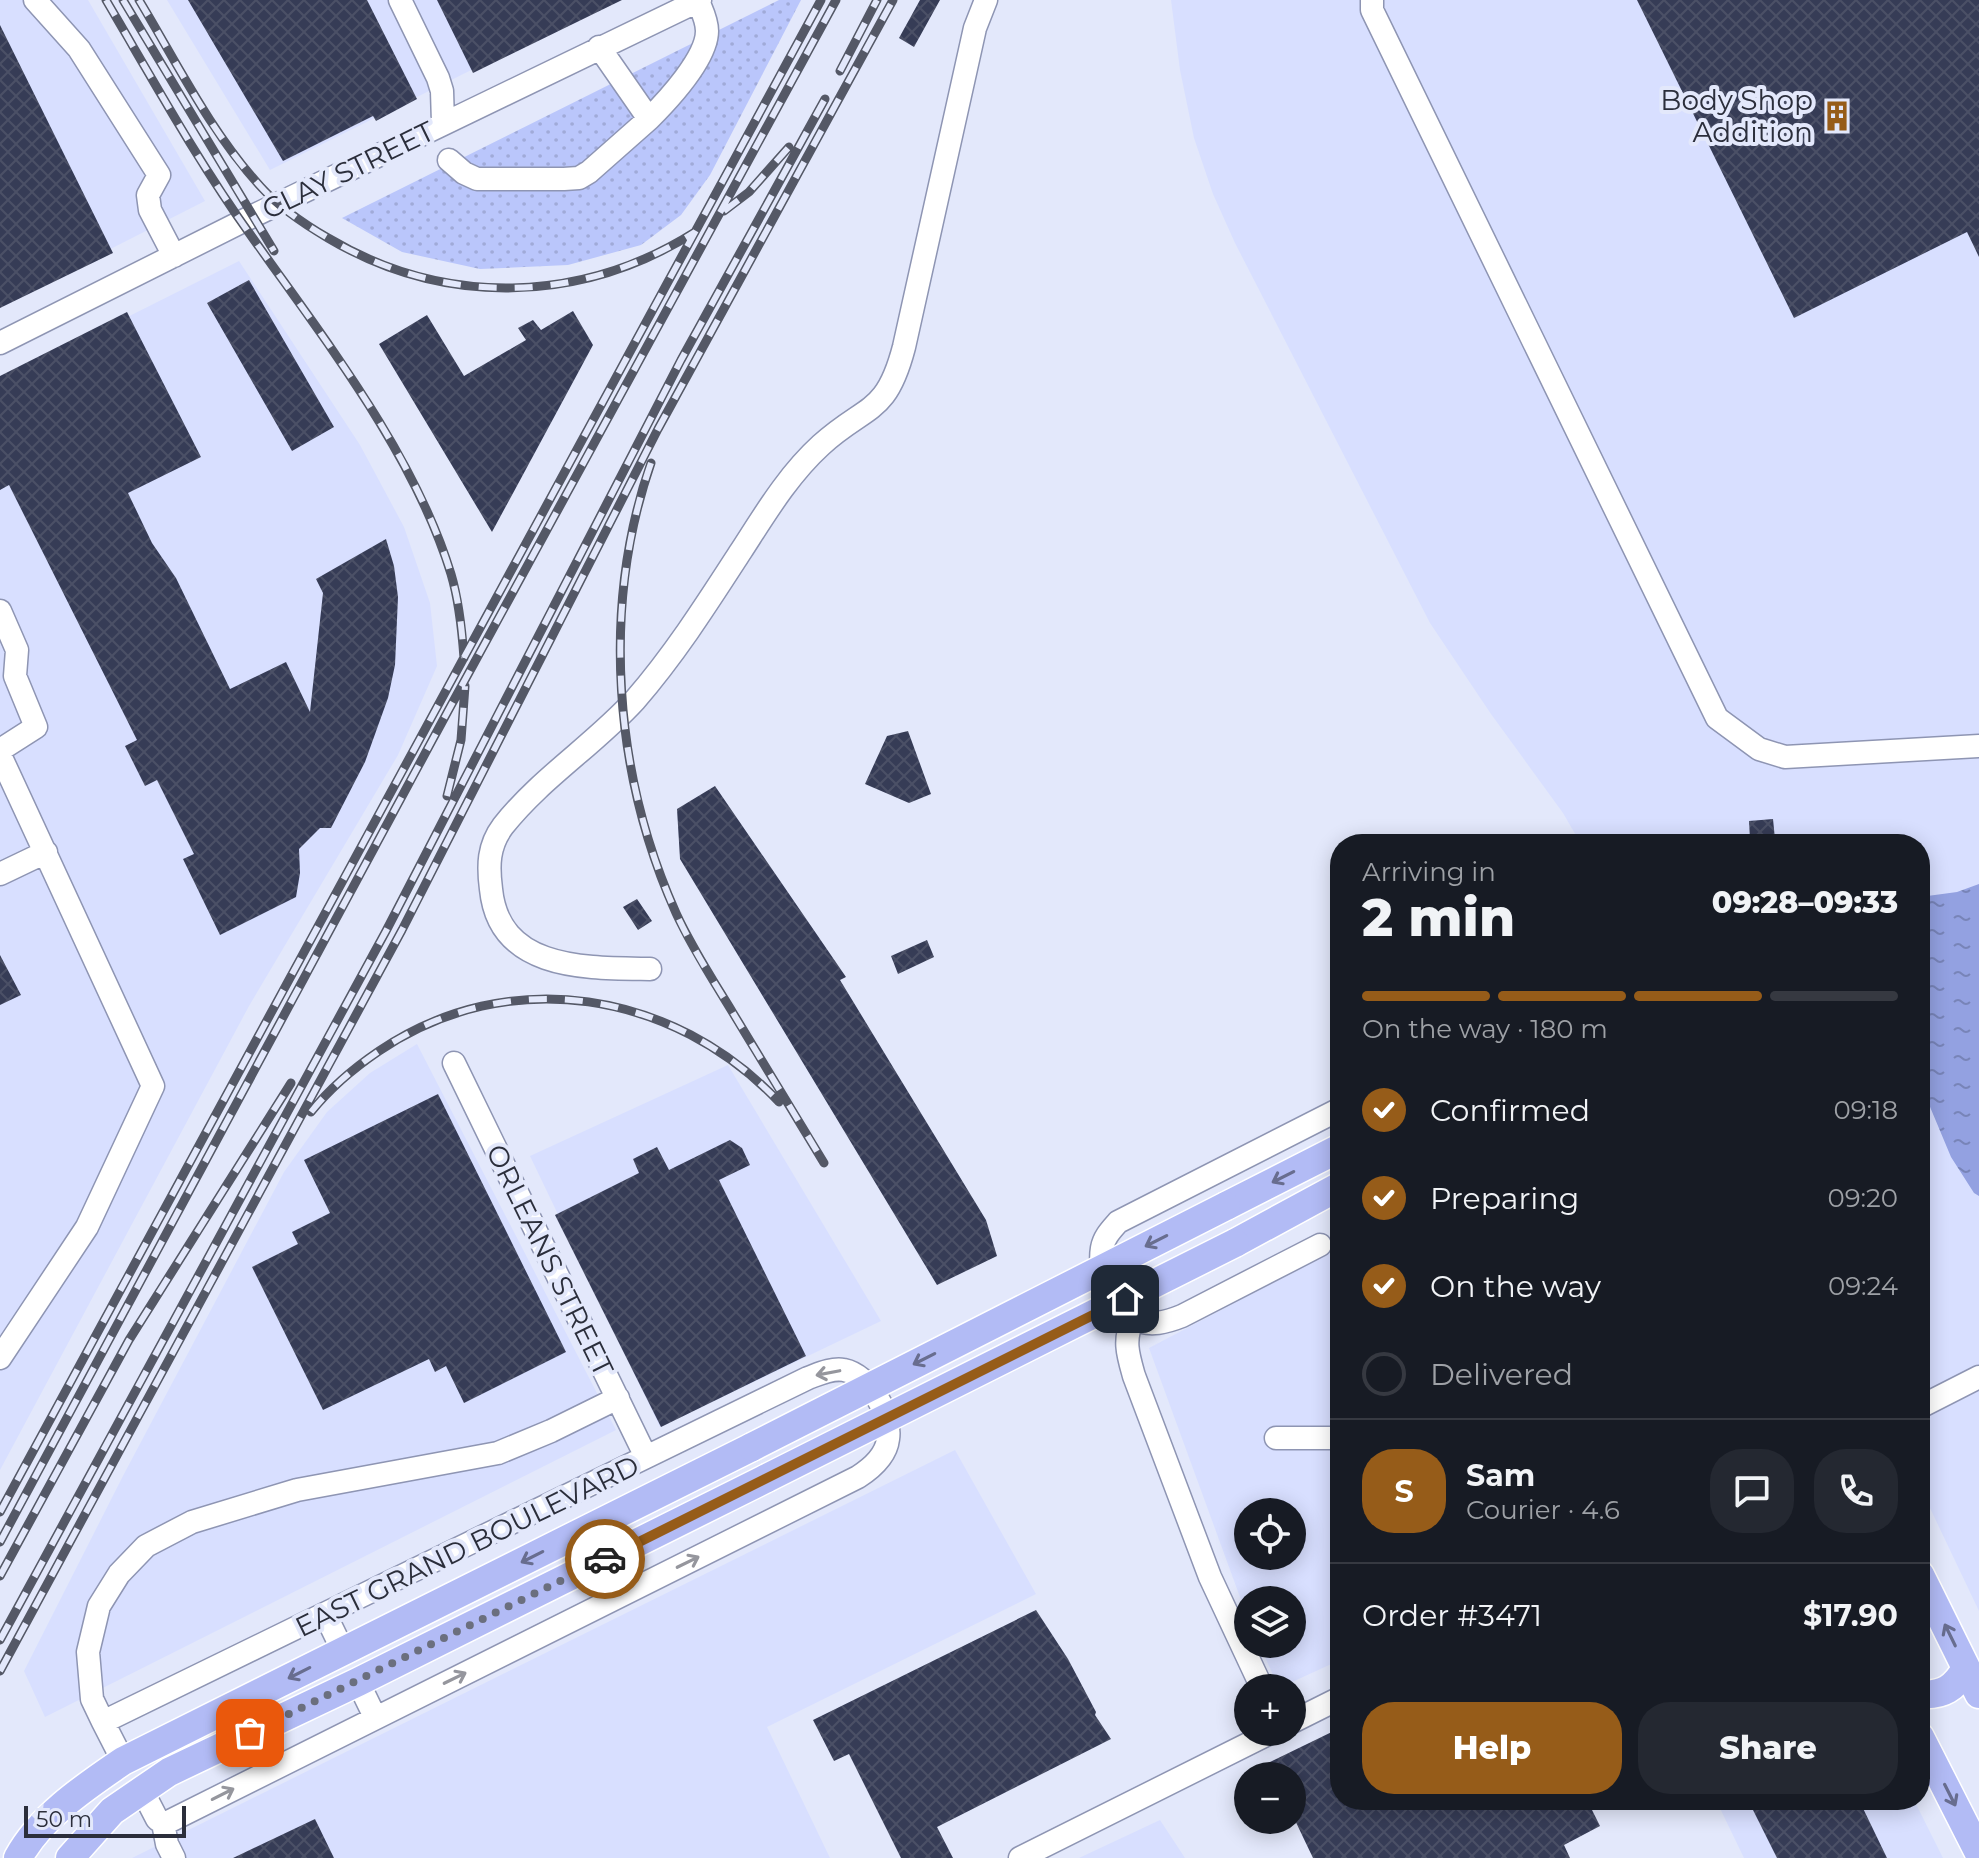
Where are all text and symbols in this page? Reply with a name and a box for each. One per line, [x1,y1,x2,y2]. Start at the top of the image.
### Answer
place label: Body Shop Addition [1660,83,1813,149]
building icon: Body Shop Addition [1820,99,1854,133]
street label: CLAY STREET [256,114,440,226]
text: Arriving in [1362,856,1496,888]
text: 09:28–09:33 [1712,884,1898,921]
text: 2 min [1362,886,1515,949]
text: On the way · 180 m [1362,1013,1608,1045]
icon: check [1362,1088,1406,1132]
text: Confirmed [1430,1092,1590,1129]
text: 09:18 [1833,1094,1898,1126]
street label: ORLEANS STREET [479,1139,621,1381]
one-way arrow [1271,1170,1295,1185]
icon: check [1362,1176,1406,1220]
text: Preparing [1430,1180,1579,1217]
text: 09:20 [1828,1182,1898,1214]
one-way arrow [1144,1234,1168,1249]
icon: check [1362,1264,1406,1308]
pin [1091,1265,1159,1333]
text: On the way [1430,1268,1601,1305]
text: 09:24 [1828,1270,1898,1302]
icon: home [1103,1277,1147,1321]
one-way arrow [913,1351,937,1367]
text: Delivered [1430,1356,1573,1393]
one-way arrow [815,1366,841,1381]
street label: EAST GRAND BOULEVARD [290,1448,644,1644]
button: chat [1710,1449,1794,1533]
button: phone [1814,1449,1898,1533]
text: Sam [1466,1457,1535,1494]
text: S [1394,1473,1414,1510]
text: Courier · 4.6 [1466,1494,1620,1526]
map controls [1234,1498,1306,1834]
button: locate [1234,1498,1306,1570]
courier [565,1519,645,1599]
icon: car [583,1537,627,1581]
one-way arrow [520,1549,544,1565]
one-way arrow [675,1554,699,1569]
button: layers [1234,1586,1306,1658]
text: Order #3471 [1362,1597,1542,1634]
text: $17.90 [1803,1597,1898,1634]
one-way arrow [1941,1623,1957,1647]
one-way arrow [288,1666,312,1681]
one-way arrow [443,1669,467,1685]
button: + [1234,1674,1306,1746]
pin [216,1699,284,1767]
button: Help [1362,1702,1622,1794]
button: Share [1638,1702,1898,1794]
icon: bag [228,1711,272,1755]
button: − [1234,1762,1306,1834]
one-way arrow [1942,1782,1958,1806]
one-way arrow [210,1786,234,1801]
scale bar [24,1802,186,1838]
text: 50 m [36,1806,92,1833]

